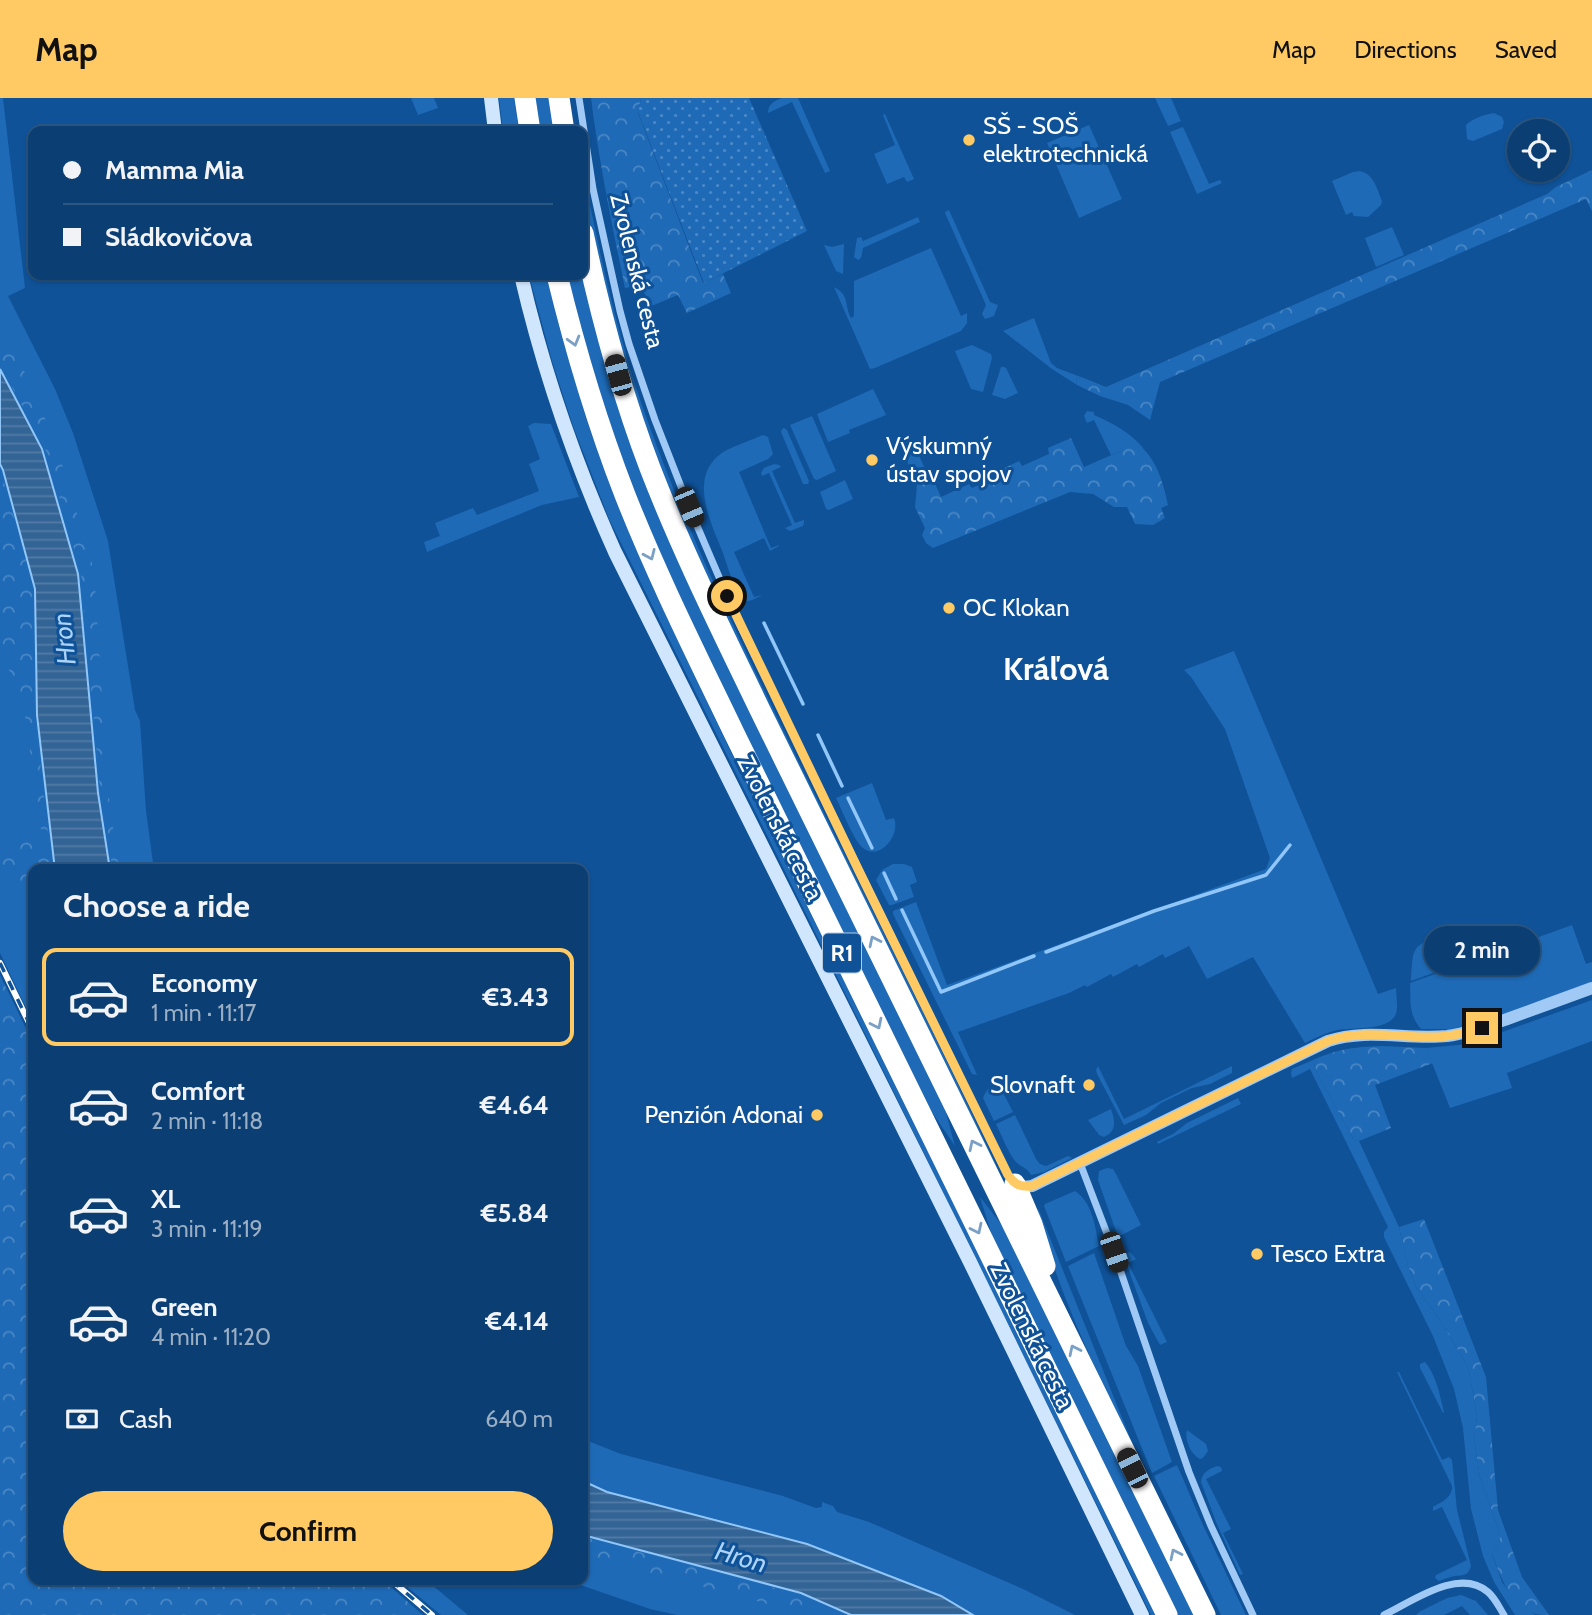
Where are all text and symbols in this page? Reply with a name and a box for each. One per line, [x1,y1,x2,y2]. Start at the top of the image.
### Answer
text: Map [35,29,98,69]
text: Map [1272,35,1316,64]
text: Directions [1354,35,1457,64]
text: Saved [1495,35,1557,64]
place label: SŠ - SOŠ elektrotechnická [983,111,1148,168]
map controls [1507,119,1570,182]
button: locate [1507,119,1570,182]
marker: SŠ - SOŠ elektrotechnická [961,132,977,148]
text: Mamma Mia [105,154,244,186]
street label: Zvolenská cesta [604,190,671,352]
text: Sládkovičova [105,221,252,253]
one-way arrow [566,335,580,347]
car [603,352,634,398]
place label: Výskumný ústav spojov [886,431,1011,488]
marker: Výskumný ústav spojov [864,452,880,468]
car [672,484,707,530]
one-way arrow [642,548,656,560]
route start [711,580,743,612]
place label: OC Klokan [963,593,1070,622]
marker: OC Klokan [941,600,957,616]
water label: Hron [45,611,83,667]
district label: Kráľová [1003,649,1109,688]
street label: Zvolenská cesta [731,750,830,906]
text: Choose a ride [63,886,250,925]
callout: 2 min [1424,926,1540,976]
road number: R1 [823,933,861,972]
one-way arrow [868,936,882,948]
text: 2 min [1454,936,1510,964]
icon: car [67,966,130,1029]
text: Economy [151,967,257,999]
text: €3.43 [482,981,549,1013]
text: 1 min · 11:17 [151,999,256,1027]
route end [1466,1012,1498,1044]
one-way arrow [869,1017,883,1029]
place label: Slovnaft [990,1070,1075,1099]
icon: car [67,1074,130,1137]
text: Comfort [151,1075,245,1107]
marker: Slovnaft [1081,1077,1097,1093]
text: €4.64 [480,1089,549,1121]
place label: Penzión Adonai [644,1100,803,1129]
text: 2 min · 11:18 [151,1107,263,1135]
marker: Penzión Adonai [809,1107,825,1123]
one-way arrow [968,1140,982,1152]
icon: car [67,1182,130,1245]
text: XL [151,1183,180,1215]
text: €5.84 [481,1197,549,1229]
text: 3 min · 11:19 [151,1215,263,1243]
one-way arrow [969,1222,983,1234]
car [1098,1229,1131,1275]
place label: Tesco Extra [1271,1239,1386,1268]
marker: Tesco Extra [1249,1246,1265,1262]
street label: Zvolenská cesta [985,1258,1081,1414]
icon: car [67,1290,130,1353]
text: Green [151,1291,218,1323]
text: €4.14 [485,1305,549,1337]
text: 4 min · 11:20 [151,1323,271,1351]
one-way arrow [1069,1345,1083,1357]
icon: cash [63,1400,101,1438]
text: Cash [119,1403,172,1435]
text: 640 m [485,1405,553,1433]
car [1114,1445,1151,1491]
button: Confirm [63,1491,553,1571]
water label: Hron [712,1534,770,1580]
one-way arrow [1169,1549,1183,1561]

